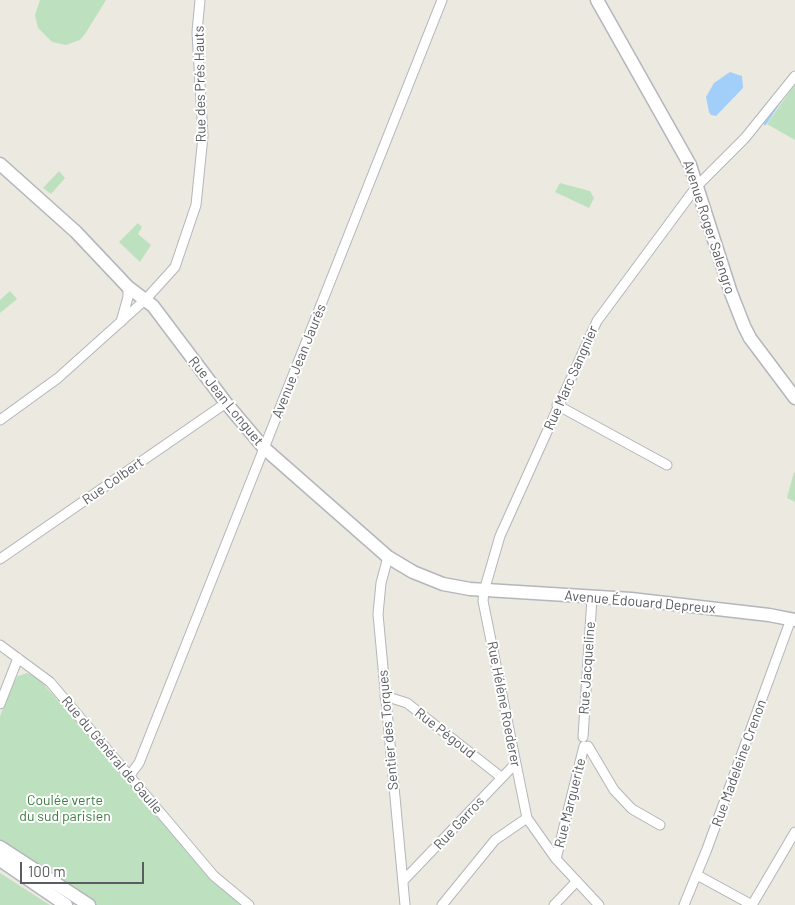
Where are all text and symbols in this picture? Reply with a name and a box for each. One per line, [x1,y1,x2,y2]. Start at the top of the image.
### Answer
street label: Rue des Prés Hauts [191,26,209,142]
street label: Avenue Roger Salengro [679,158,739,296]
street label: Avenue Jean Jaurès [268,301,330,421]
street label: Rue Marc Sangnier [540,323,602,433]
street label: Rue Jean Longuet [185,353,267,449]
street label: Rue Colbert [79,454,147,508]
street label: Avenue Édouard Depreux [564,587,716,617]
street label: Rue Jacqueline [575,621,599,715]
street label: Rue Hélène Roederer [484,640,524,768]
street label: Sentier des Torques [374,669,402,791]
street label: Rue du Général de Gaulle [58,693,166,817]
street label: Rue Madeleine Crenon [708,697,770,829]
street label: Rue Pégoud [411,704,479,762]
street label: Rue Marguerite [551,756,589,850]
park label: Coulée verte du sud parisien [19,792,111,824]
street label: Rue Garros [430,793,488,853]
scale bar [22,852,146,884]
text: 100 m [28,862,66,880]

